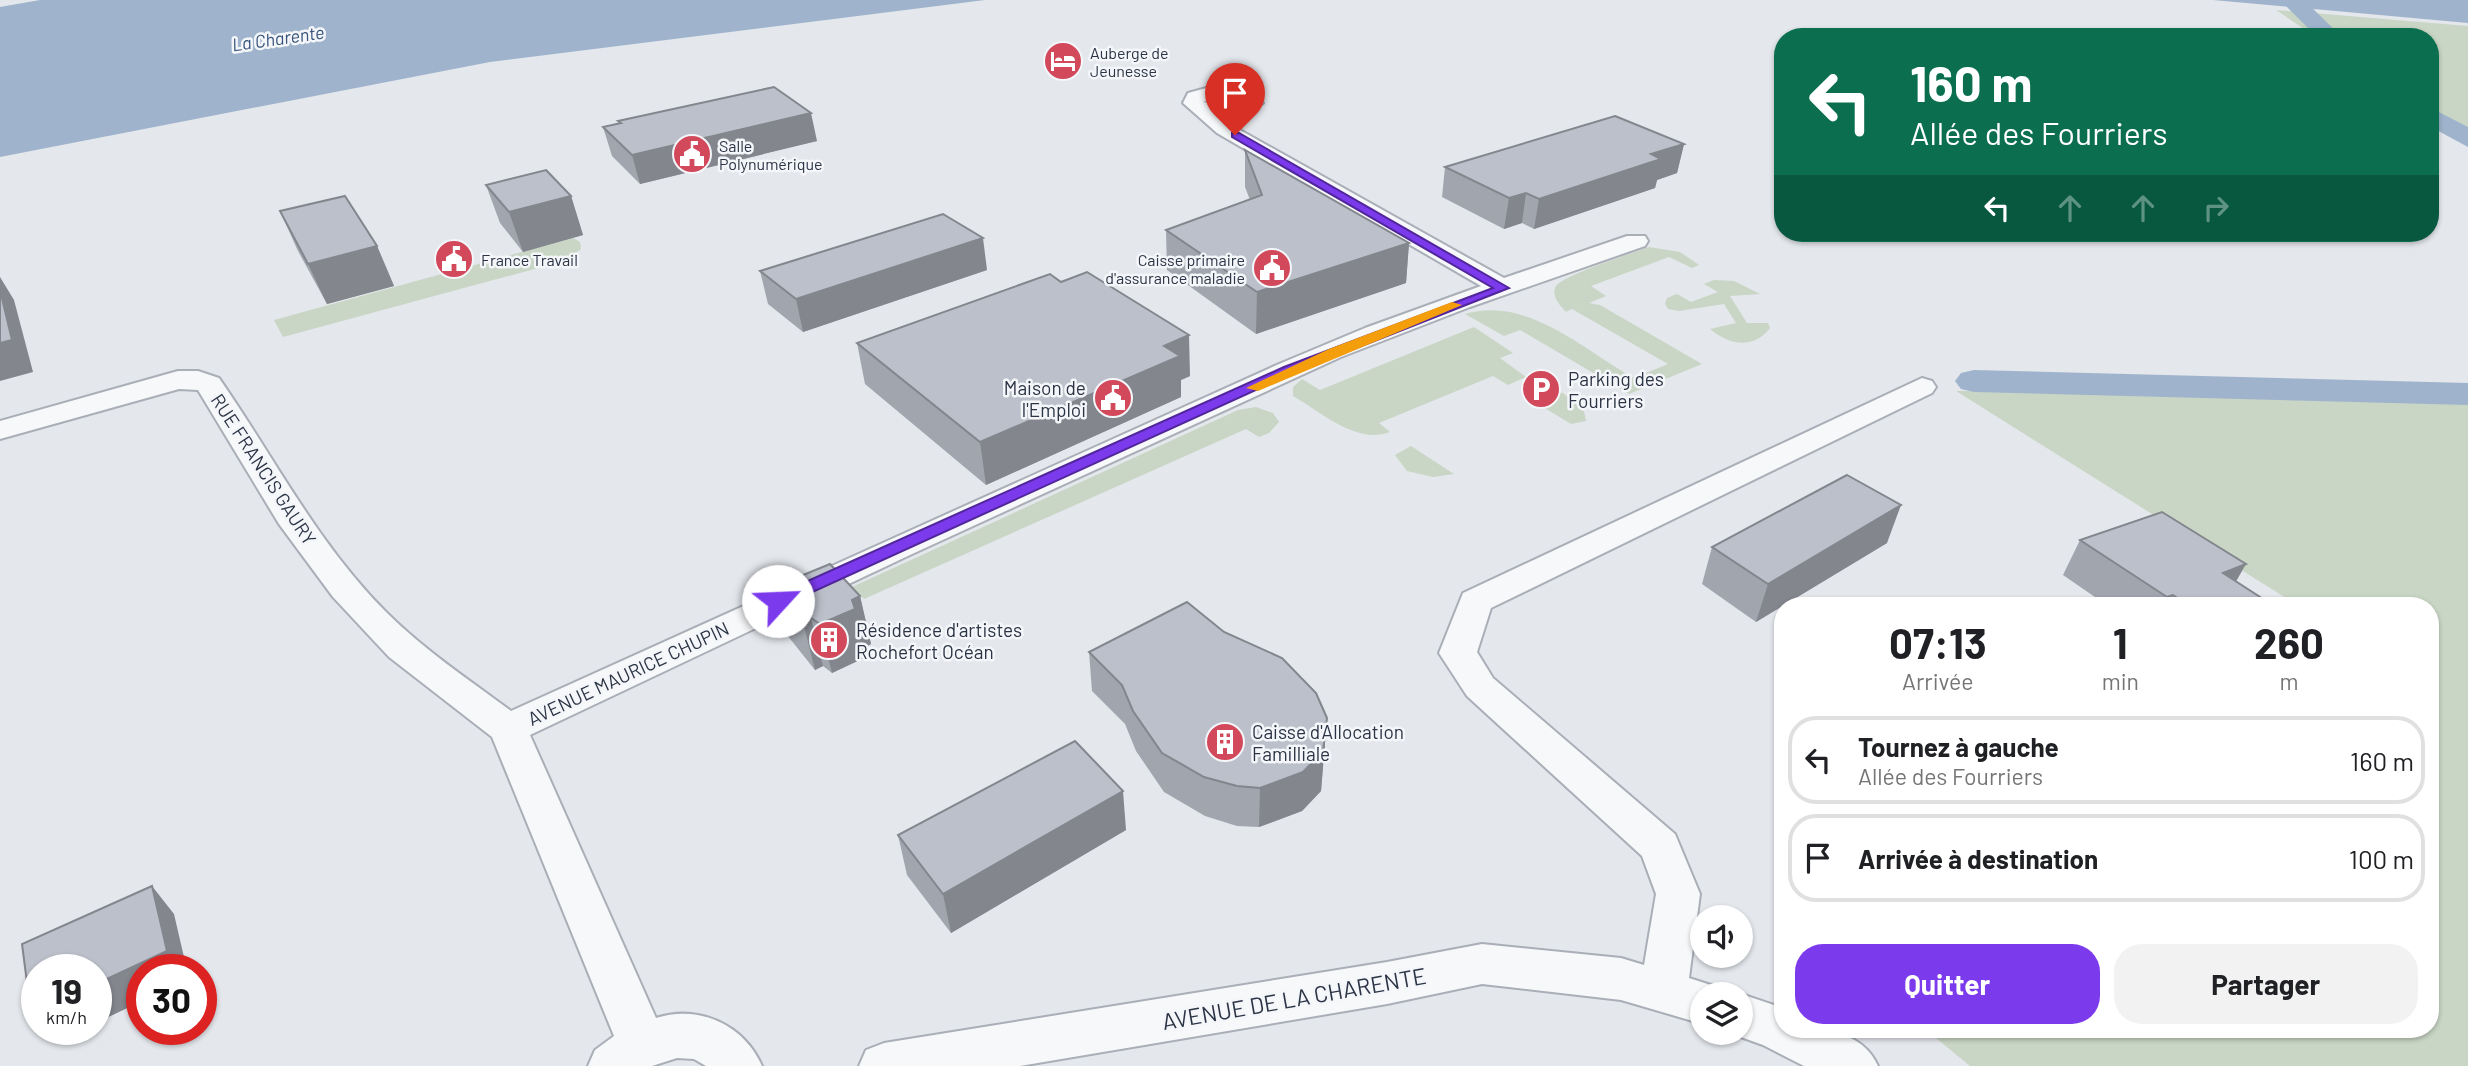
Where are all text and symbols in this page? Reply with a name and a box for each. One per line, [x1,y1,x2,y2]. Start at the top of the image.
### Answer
water label: La Charente [230,21,326,55]
hotel icon: Auberge de Jeunesse [1042,40,1084,82]
place label: Auberge de Jeunesse [1090,43,1169,80]
text: 160 m [1910,53,2032,112]
icon: left [1795,56,1886,147]
pin [1205,63,1265,135]
icon: arrive [1216,74,1254,112]
text: Allée des Fourriers [1910,113,2168,151]
public building icon: Salle Polynumérique [671,133,713,175]
place label: Salle Polynumérique [719,136,823,173]
icon: left [1978,189,2016,227]
icon: ahead [2051,189,2089,227]
icon: ahead [2124,189,2162,227]
icon: right [2197,189,2235,227]
public building icon: France Travail [433,238,475,280]
public building icon: Caisse primaire d'assurance maladie [1251,247,1293,289]
place label: France Travail [481,250,578,269]
place label: Caisse primaire d'assurance maladie [1105,250,1245,287]
place label: Parking des Fourriers [1568,367,1664,412]
parking icon: Parking des Fourriers [1520,368,1562,410]
place label: Maison de l'Emploi [1004,376,1086,421]
public building icon: Maison de l'Emploi [1092,377,1134,419]
street label: RUE FRANCIS GAURY [207,389,322,549]
position arrow [741,564,815,638]
street label: AVENUE MAURICE CHUPIN [524,616,732,730]
text: 07:13 [1889,617,1987,667]
text: 1 [2113,617,2128,667]
text: 260 [2254,617,2324,667]
place label: Résidence d'artistes Rochefort Océan [856,618,1022,663]
building icon: Résidence d'artistes Rochefort Océan [808,619,850,661]
text: Arrivée [1902,667,1974,695]
text: min [2102,667,2139,695]
text: m [2279,667,2298,695]
place label: Caisse d'Allocation Familliale [1252,720,1404,765]
building icon: Caisse d'Allocation Familliale [1204,721,1246,763]
text: Tournez à gauche [1858,731,2059,762]
icon: left [1799,741,1837,779]
text: 160 m [2350,745,2414,776]
text: Allée des Fourriers [1858,762,2043,790]
icon: arrive [1799,839,1837,877]
text: Arrivée à destination [1858,843,2098,874]
text: 100 m [2349,843,2414,874]
map controls [1690,905,1753,1045]
button: sound [1690,905,1753,968]
button: Quitter [1795,944,2100,1024]
button: Partager [2114,944,2418,1024]
speed limit sign: 30 [126,954,217,1045]
street label: AVENUE DE LA CHARENTE [1160,961,1428,1035]
text: 19 [51,969,82,1011]
button: layers [1690,982,1753,1045]
text: km/h [46,1006,87,1028]

